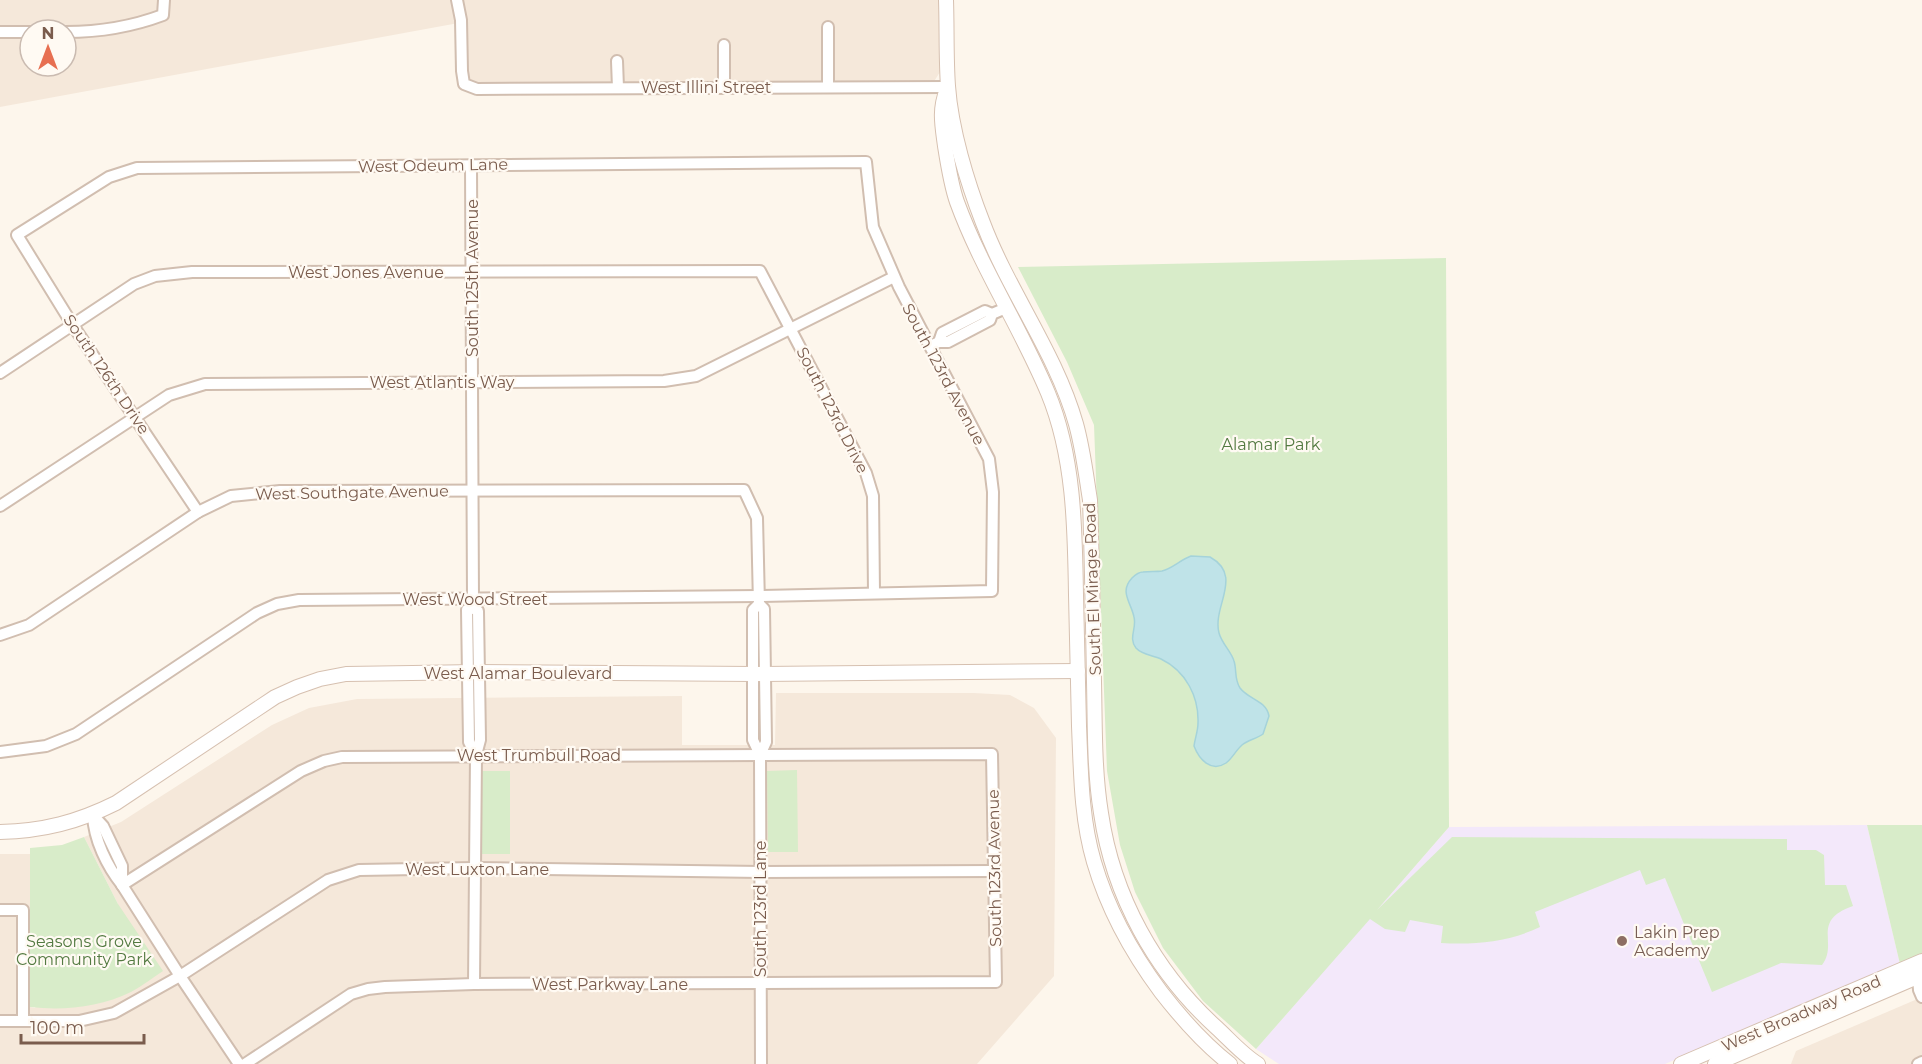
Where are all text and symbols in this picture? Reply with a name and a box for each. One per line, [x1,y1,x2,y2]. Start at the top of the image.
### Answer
north arrow [18,18,78,78]
text: N [42,24,54,43]
street label: West Illini Street [641,78,772,97]
street label: West Odeum Lane [358,155,508,176]
street label: South 125th Avenue [463,199,482,357]
street label: West Jones Avenue [288,263,444,282]
street label: South 123rd Avenue [898,300,989,448]
street label: South 126th Drive [60,311,154,438]
street label: South 123rd Drive [792,344,873,477]
street label: West Atlantis Way [369,373,515,392]
park label: Alamar Park [1222,435,1321,454]
street label: West Southgate Avenue [255,481,449,504]
street label: South El Mirage Road [1080,502,1105,676]
street label: West Wood Street [402,590,548,609]
street label: West Alamar Boulevard [424,664,612,683]
street label: West Trumbull Road [457,746,621,765]
street label: South 123rd Avenue [984,789,1005,947]
street label: South 123rd Lane [751,841,770,977]
street label: West Luxton Lane [405,860,549,879]
place label: Lakin Prep Academy [1634,923,1720,960]
park label: Seasons Grove Community Park [16,932,152,969]
marker: Lakin Prep Academy [1615,934,1629,948]
street label: West Broadway Road [1719,971,1884,1056]
street label: West Parkway Lane [532,975,688,994]
scale bar [21,1007,144,1045]
text: 100 m [30,1017,84,1039]

